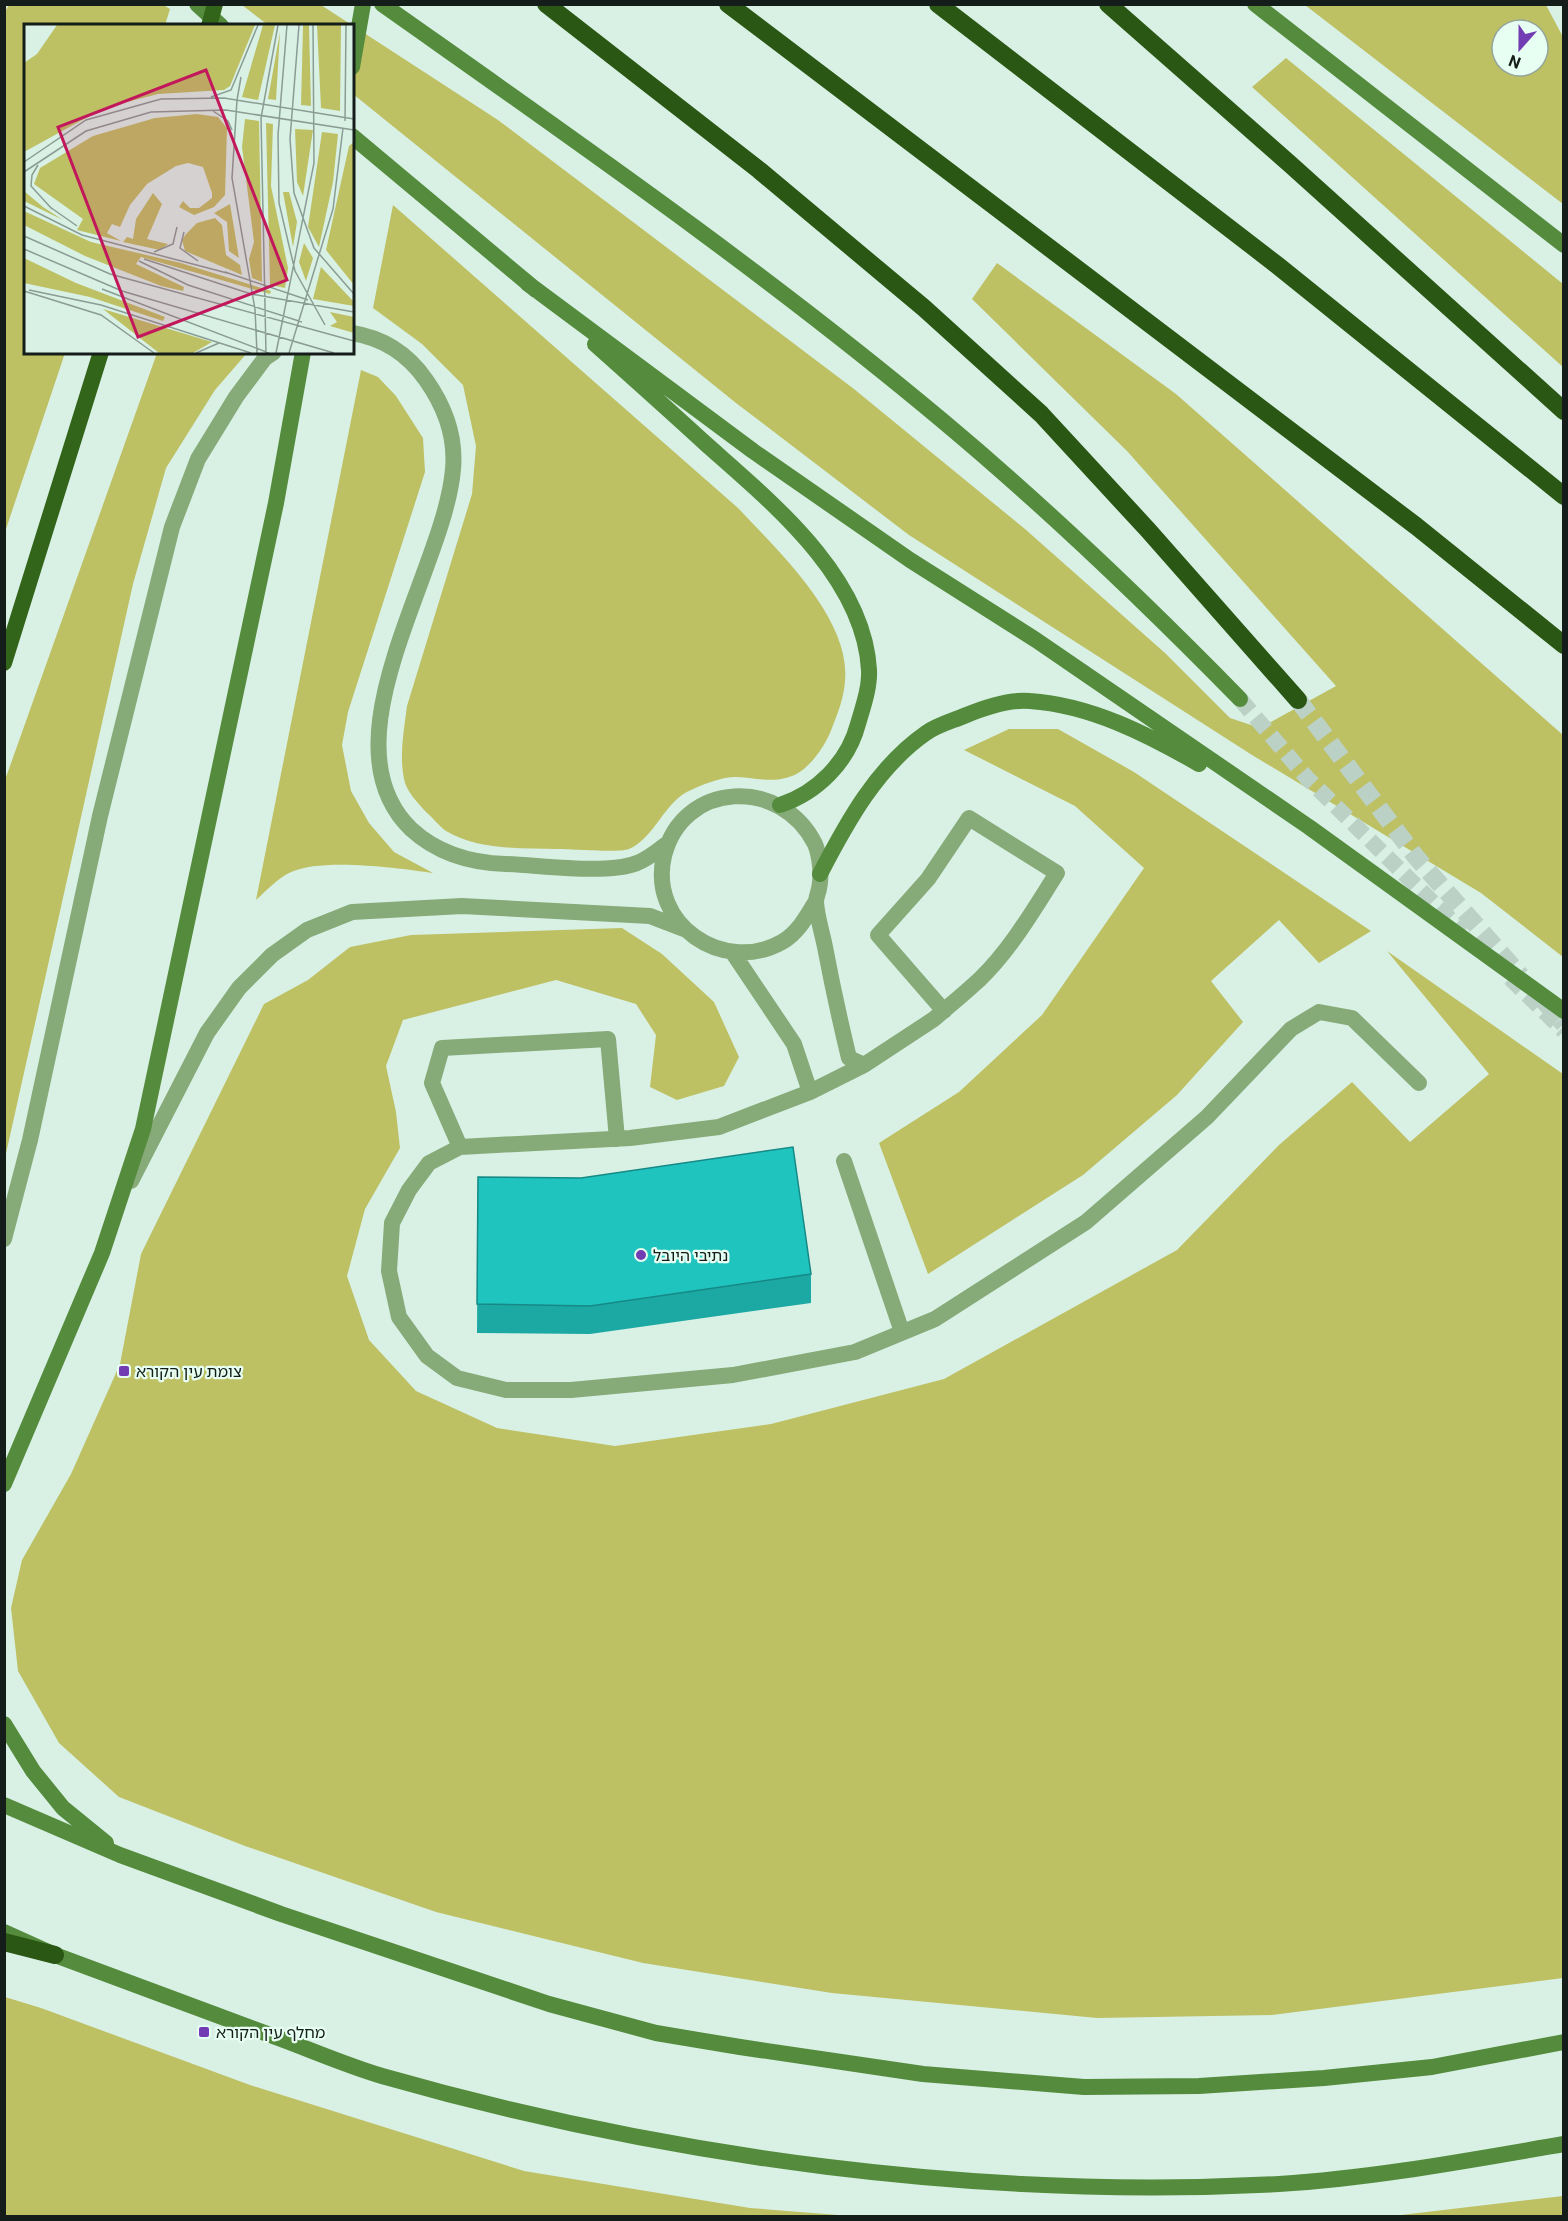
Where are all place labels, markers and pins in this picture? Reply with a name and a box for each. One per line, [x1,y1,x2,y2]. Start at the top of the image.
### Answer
place label: נתיבי היובל [653,1246,728,1265]
marker: נתיבי היובל [634,1248,648,1262]
place label: צומת עין הקורא [136,1362,242,1381]
marker: צומת עין הקורא [117,1364,131,1378]
place label: מחלף עין הקורא [216,2023,325,2042]
marker: מחלף עין הקורא [197,2025,211,2039]

